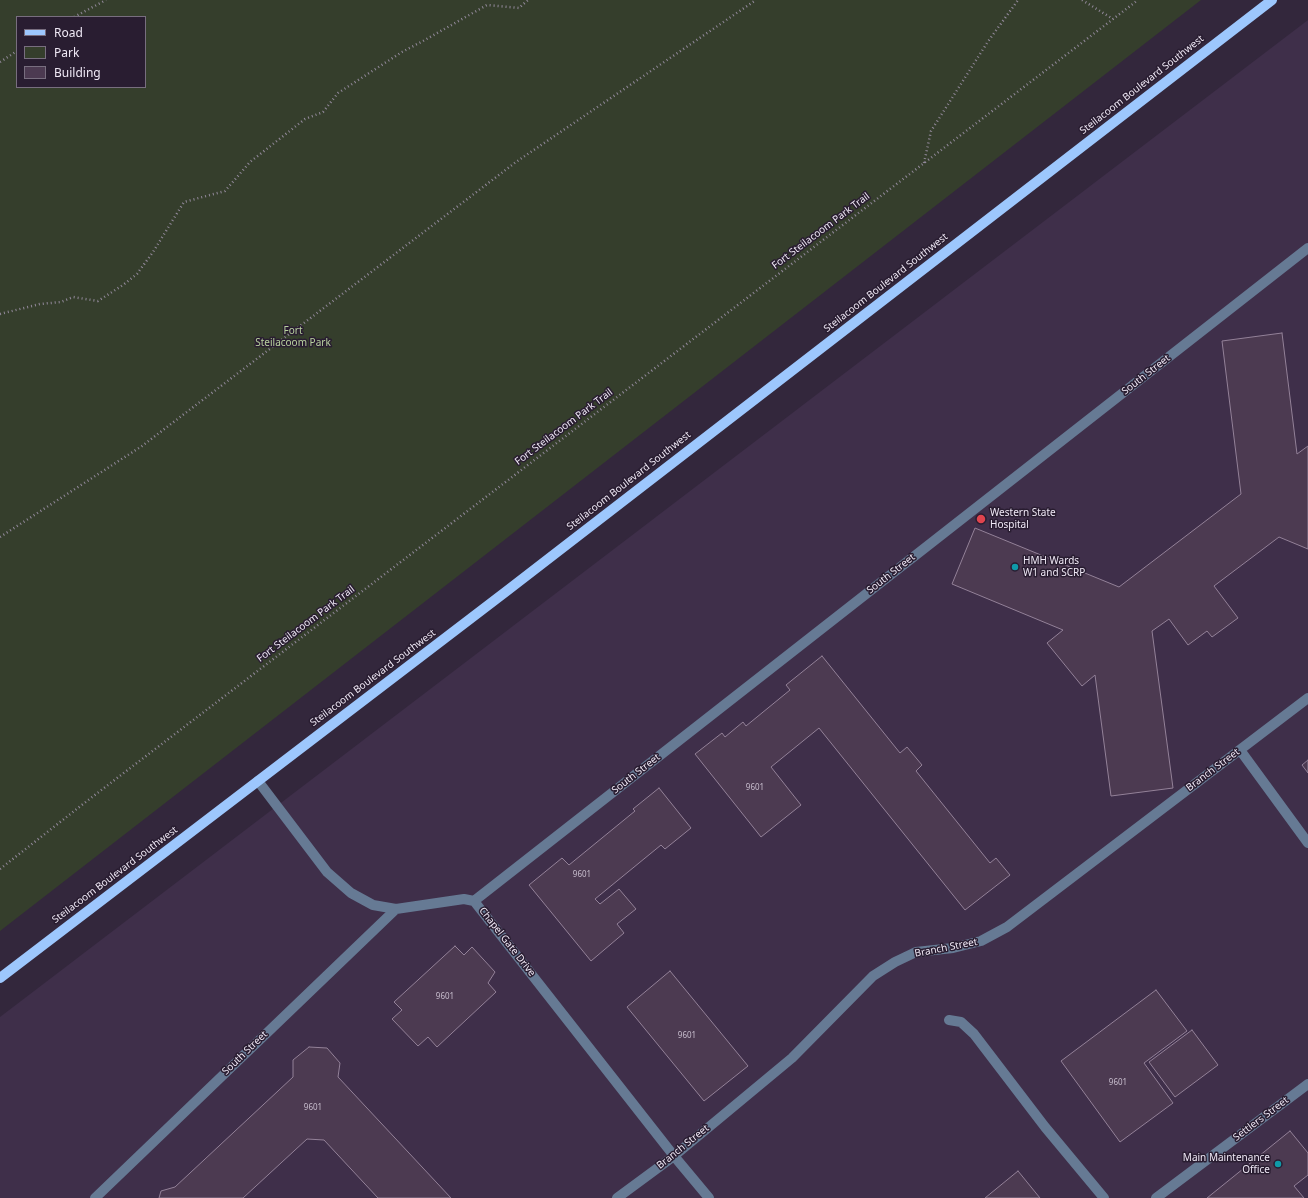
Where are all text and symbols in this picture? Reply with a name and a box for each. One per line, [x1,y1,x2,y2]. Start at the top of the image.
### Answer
legend [16,16,146,88]
text: Road [54,24,83,41]
street label: Steilacoom Boulevard Southwest [1078,33,1206,137]
text: Park [54,44,79,61]
text: Building [54,64,101,81]
street label: Fort Steilacoom Park Trail [770,190,872,272]
street label: Steilacoom Boulevard Southwest [822,231,950,335]
park label: Fort Steilacoom Park [255,325,331,348]
street label: South Street [1119,352,1173,398]
street label: Fort Steilacoom Park Trail [513,386,615,468]
street label: Steilacoom Boulevard Southwest [565,429,693,533]
place label: Western State Hospital [990,507,1056,530]
marker: Western State Hospital [975,513,987,525]
street label: South Street [864,551,918,597]
place label: HMH Wards W1 and SCRP [1023,555,1085,578]
marker: HMH Wards W1 and SCRP [1010,562,1020,572]
street label: Fort Steilacoom Park Trail [255,583,357,665]
street label: Steilacoom Boulevard Southwest [308,627,438,729]
street label: Branch Street [1184,746,1242,794]
street label: South Street [609,751,663,797]
house number: 9601 [746,783,764,793]
street label: Steilacoom Boulevard Southwest [50,824,180,926]
house number: 9601 [573,870,591,880]
street label: Chapel Gate Drive [476,905,538,979]
street label: Branch Street [914,936,978,960]
house number: 9601 [436,992,454,1002]
street label: South Street [220,1029,270,1077]
house number: 9601 [678,1031,696,1041]
house number: 9601 [1109,1078,1127,1088]
street label: Settlers Street [1231,1094,1291,1144]
house number: 9601 [304,1103,322,1113]
street label: Branch Street [654,1122,712,1172]
place label: Main Maintenance Office [1183,1152,1270,1176]
marker: Main Maintenance Office [1273,1159,1283,1169]

